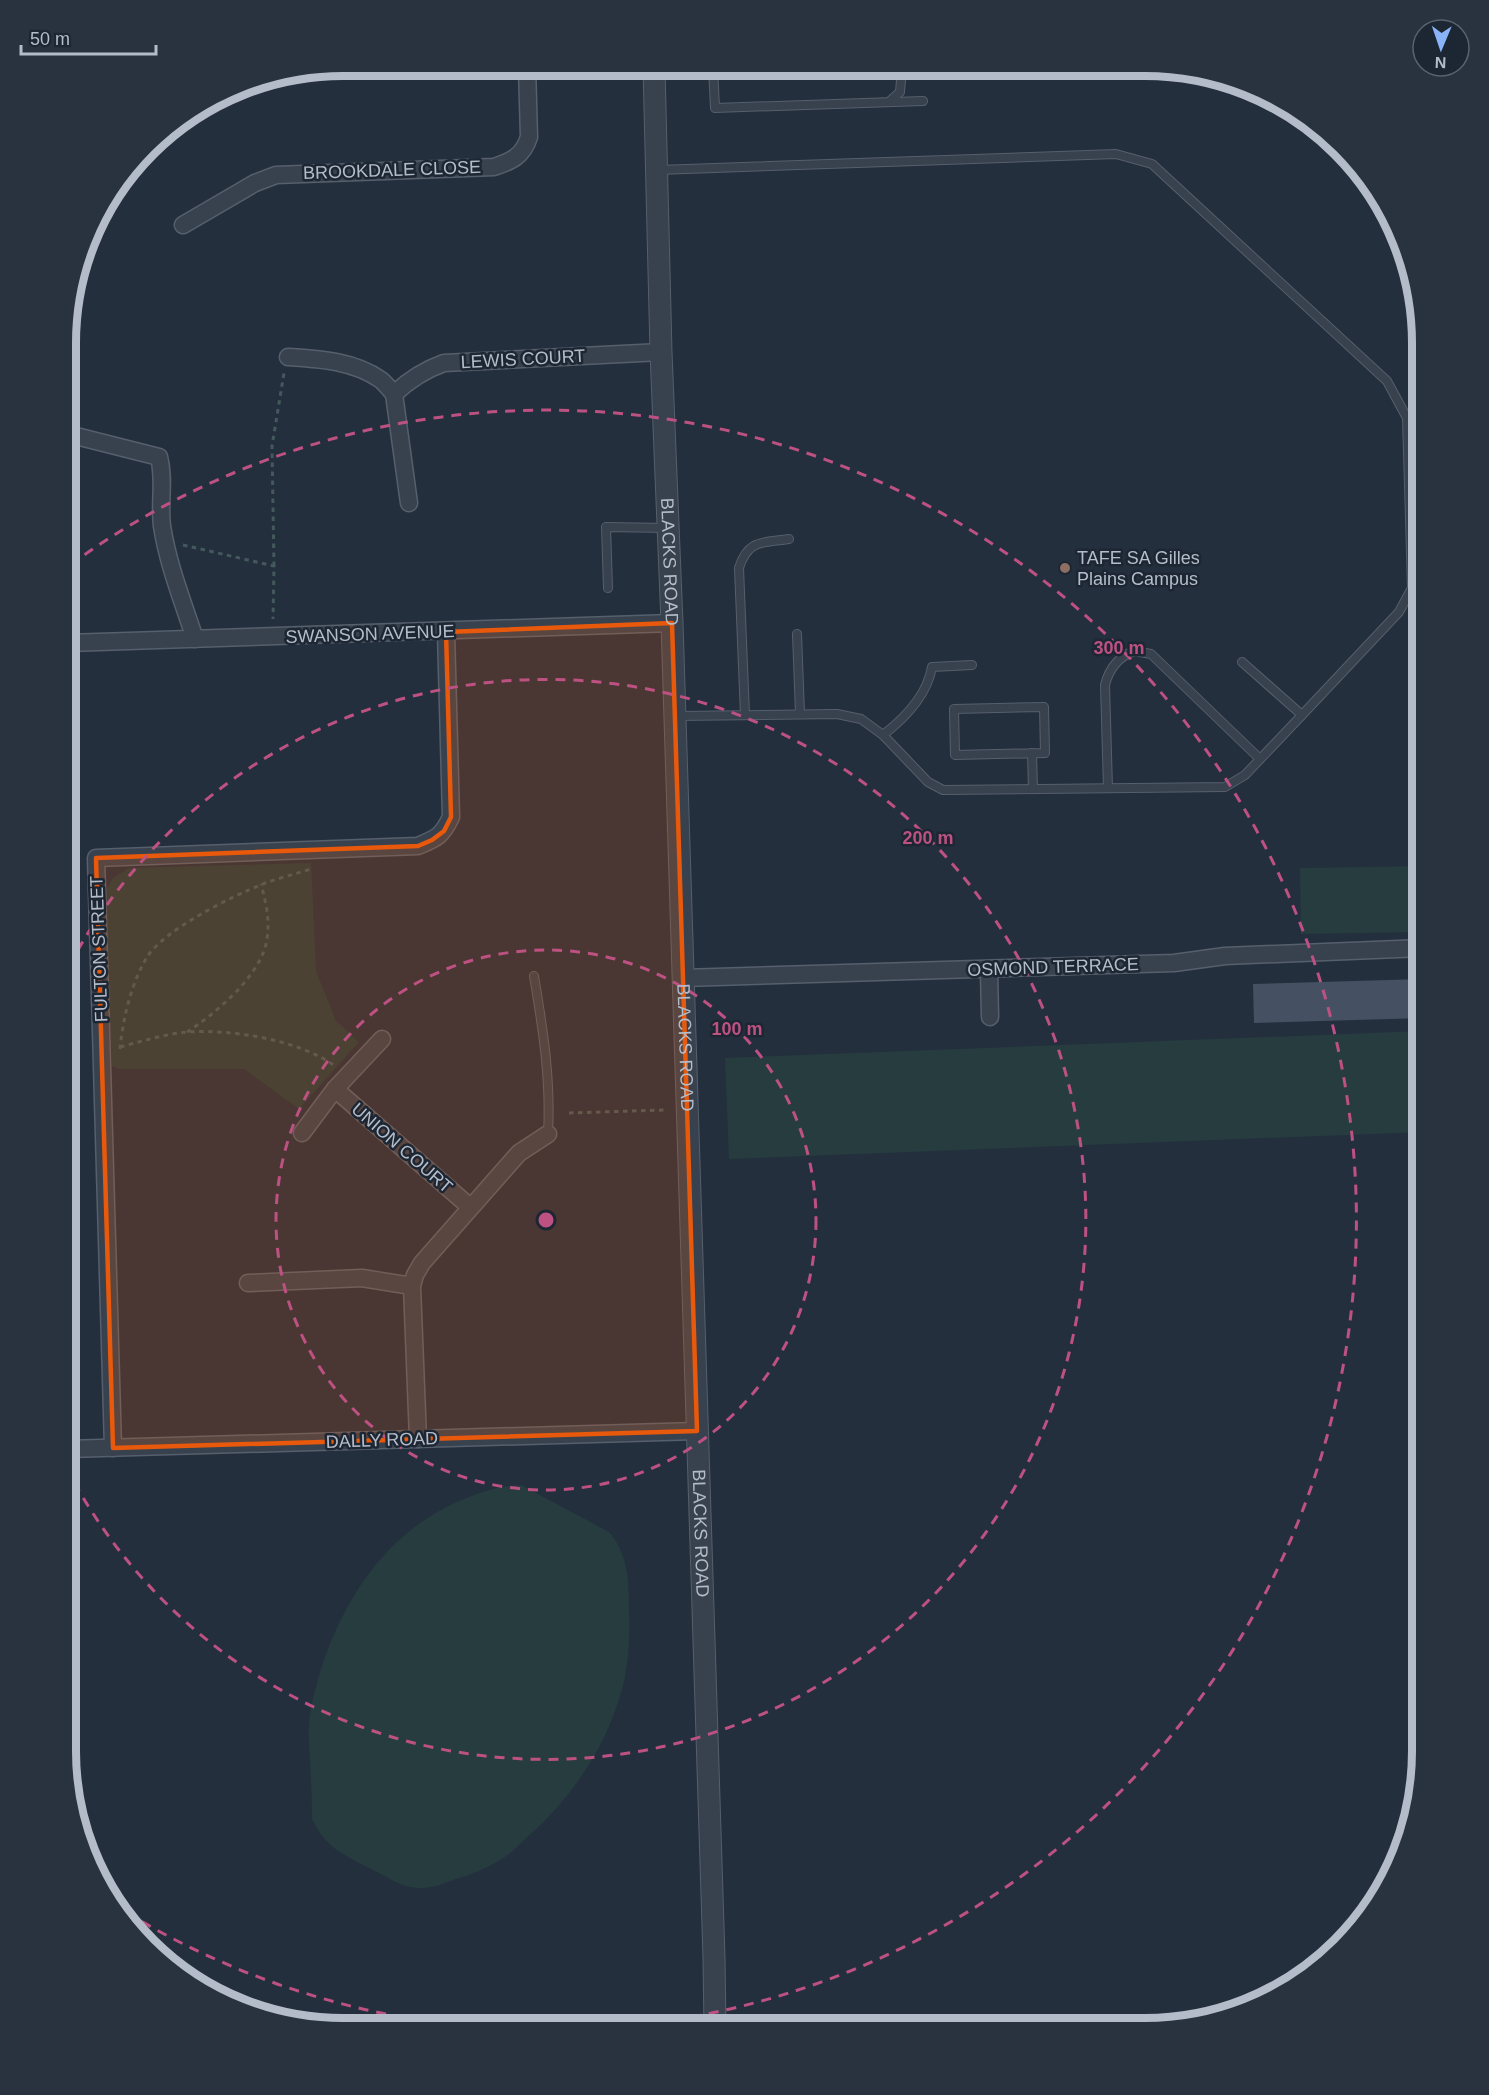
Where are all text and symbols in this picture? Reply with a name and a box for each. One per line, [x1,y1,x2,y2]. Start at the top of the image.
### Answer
scale bar [21,18,156,56]
north arrow [1411,18,1471,78]
text: 50 m [30,29,70,49]
text: N [1434,54,1447,71]
street label: BROOKDALE CLOSE [303,157,481,183]
street label: LEWIS COURT [460,346,586,372]
street label: BLACKS ROAD [657,497,682,626]
place label: TAFE SA Gilles Plains Campus [1077,548,1200,589]
marker: TAFE SA Gilles Plains Campus [1058,561,1072,575]
street label: SWANSON AVENUE [285,621,455,647]
text: 300 m [1093,638,1145,658]
text: 200 m [902,828,954,848]
street label: FULTON STREET [86,876,112,1022]
street label: OSMOND TERRACE [967,954,1139,980]
street label: BLACKS ROAD [673,983,697,1112]
text: 100 m [711,1019,763,1039]
street label: UNION COURT [348,1099,456,1197]
centre of rings [536,1210,556,1230]
street label: DALLY ROAD [325,1428,439,1452]
street label: BLACKS ROAD [689,1469,713,1598]

